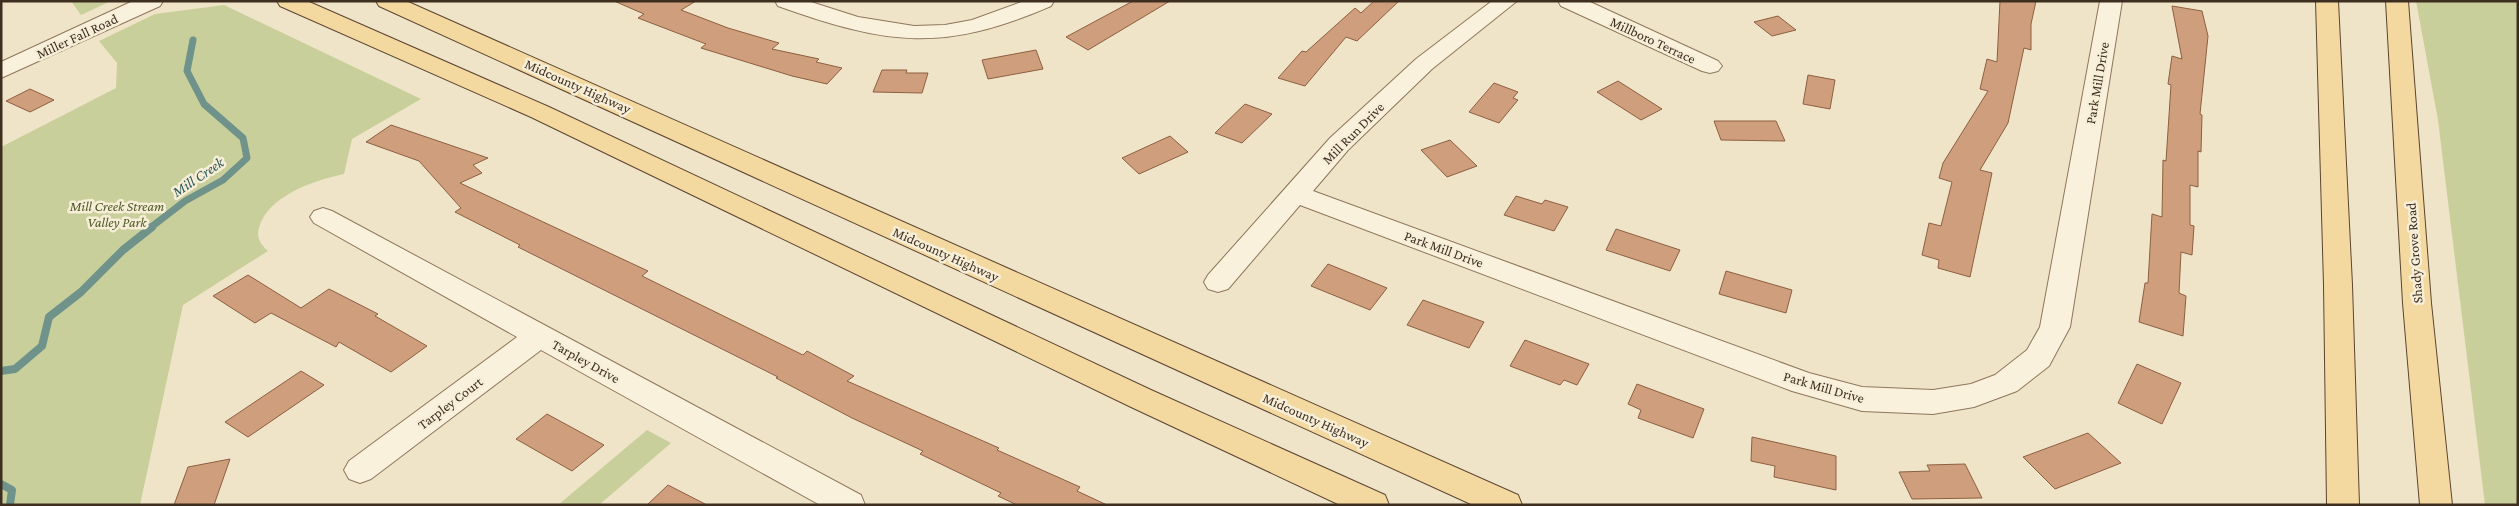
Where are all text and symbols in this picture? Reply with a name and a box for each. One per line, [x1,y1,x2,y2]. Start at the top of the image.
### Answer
street label: Miller Fall Road [34,10,121,62]
street label: Millboro Terrace [1608,13,1698,67]
street label: Park Mill Drive [2082,41,2112,125]
street label: Midcounty Highway [523,55,634,117]
street label: Mill Run Drive [1319,99,1387,167]
water label: Mill Creek [169,153,228,201]
park label: Mill Creek Stream Valley Park [69,198,164,230]
street label: Shady Grove Road [2402,201,2426,304]
street label: Midcounty Highway [891,223,1002,285]
street label: Park Mill Drive [1402,227,1486,271]
street label: Tarpley Drive [549,336,623,386]
street label: Park Mill Drive [1782,368,1866,406]
street label: Tarpley Court [414,373,486,433]
street label: Midcounty Highway [1261,389,1372,451]

